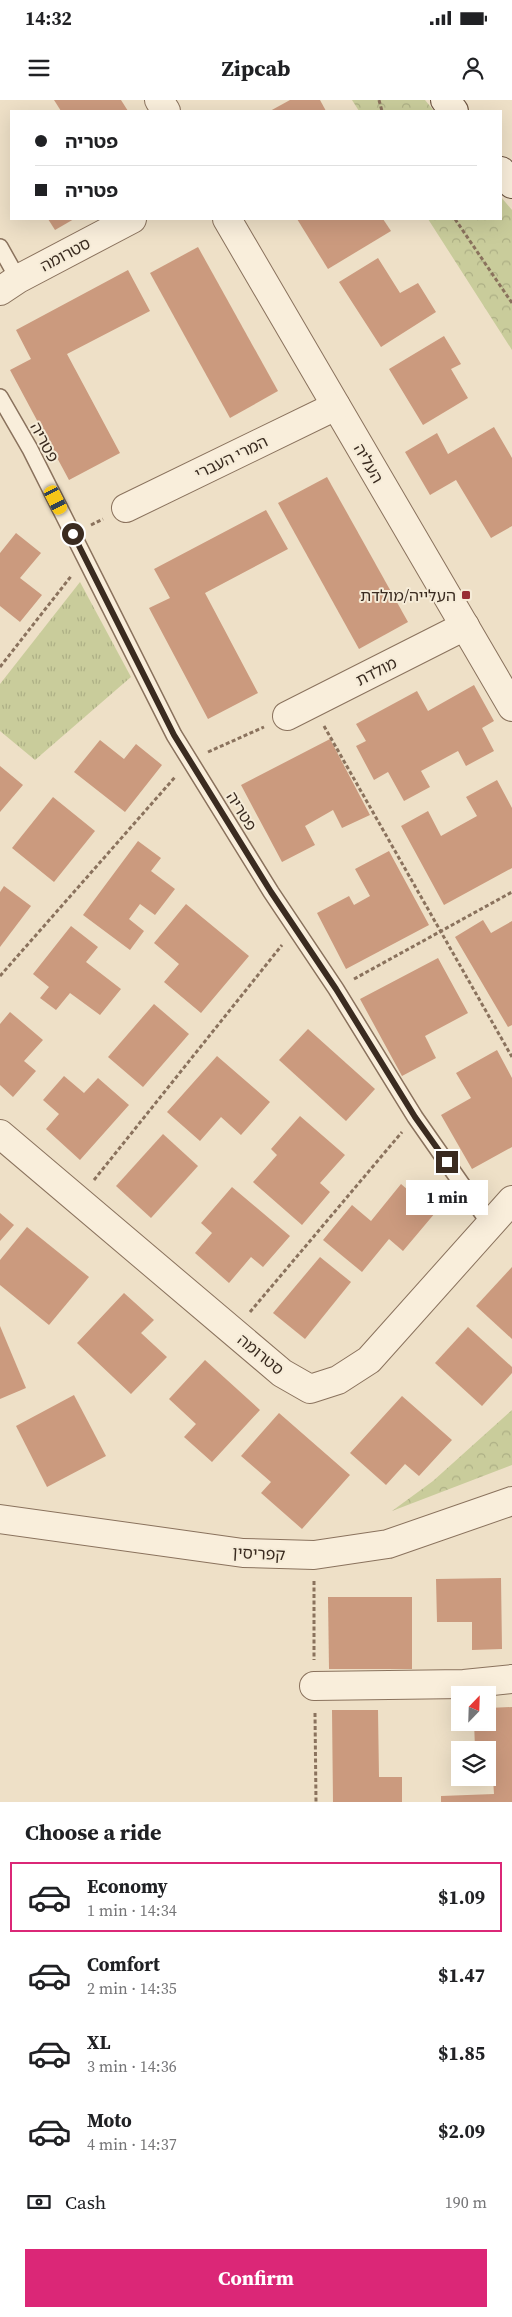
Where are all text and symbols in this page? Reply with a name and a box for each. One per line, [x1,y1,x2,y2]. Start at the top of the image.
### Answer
text: 14:32 [25,5,72,31]
text: Zipcab [221,53,291,83]
icon: menu [25,54,53,82]
icon: person [459,54,487,82]
text: פטריה [65,128,118,154]
text: פטריה [65,177,118,203]
street label: סטרומה [36,232,94,276]
street label: פטריה [25,418,65,466]
street label: המרי העברי [191,430,271,484]
street label: העליה [349,439,389,487]
car [42,483,69,517]
route start [62,523,84,545]
place label: העלייה/מולדת [360,584,456,606]
marker: העלייה/מולדת [460,589,472,601]
street label: מולדת [352,651,400,691]
street label: פטריה [221,787,263,835]
route end [436,1151,458,1173]
callout: 1 min [406,1180,488,1214]
text: 1 min [426,1186,468,1208]
street label: סטרומה [233,1328,289,1380]
street label: קפריסין [232,1541,286,1565]
north arrow [451,1686,496,1731]
map controls [451,1686,496,1786]
button: layers [451,1741,496,1786]
text: Choose a ride [25,1817,162,1847]
text: Economy [87,1873,168,1899]
icon: car [27,1875,72,1920]
text: $1.09 [438,1884,485,1910]
text: 1 min · 14:34 [87,1899,177,1921]
text: Comfort [87,1951,160,1977]
icon: car [27,1953,72,1998]
text: $1.47 [438,1962,485,1988]
text: 2 min · 14:35 [87,1977,177,1999]
text: XL [87,2029,110,2055]
icon: car [27,2031,72,2076]
text: $1.85 [438,2040,485,2066]
text: 3 min · 14:36 [87,2055,177,2077]
text: Moto [87,2107,132,2133]
icon: car [27,2109,72,2154]
text: $2.09 [438,2118,485,2144]
text: 4 min · 14:37 [87,2133,177,2155]
icon: cash [25,2188,53,2216]
text: Cash [65,2189,106,2215]
text: 190 m [445,2191,487,2213]
button: Confirm [25,2249,487,2307]

